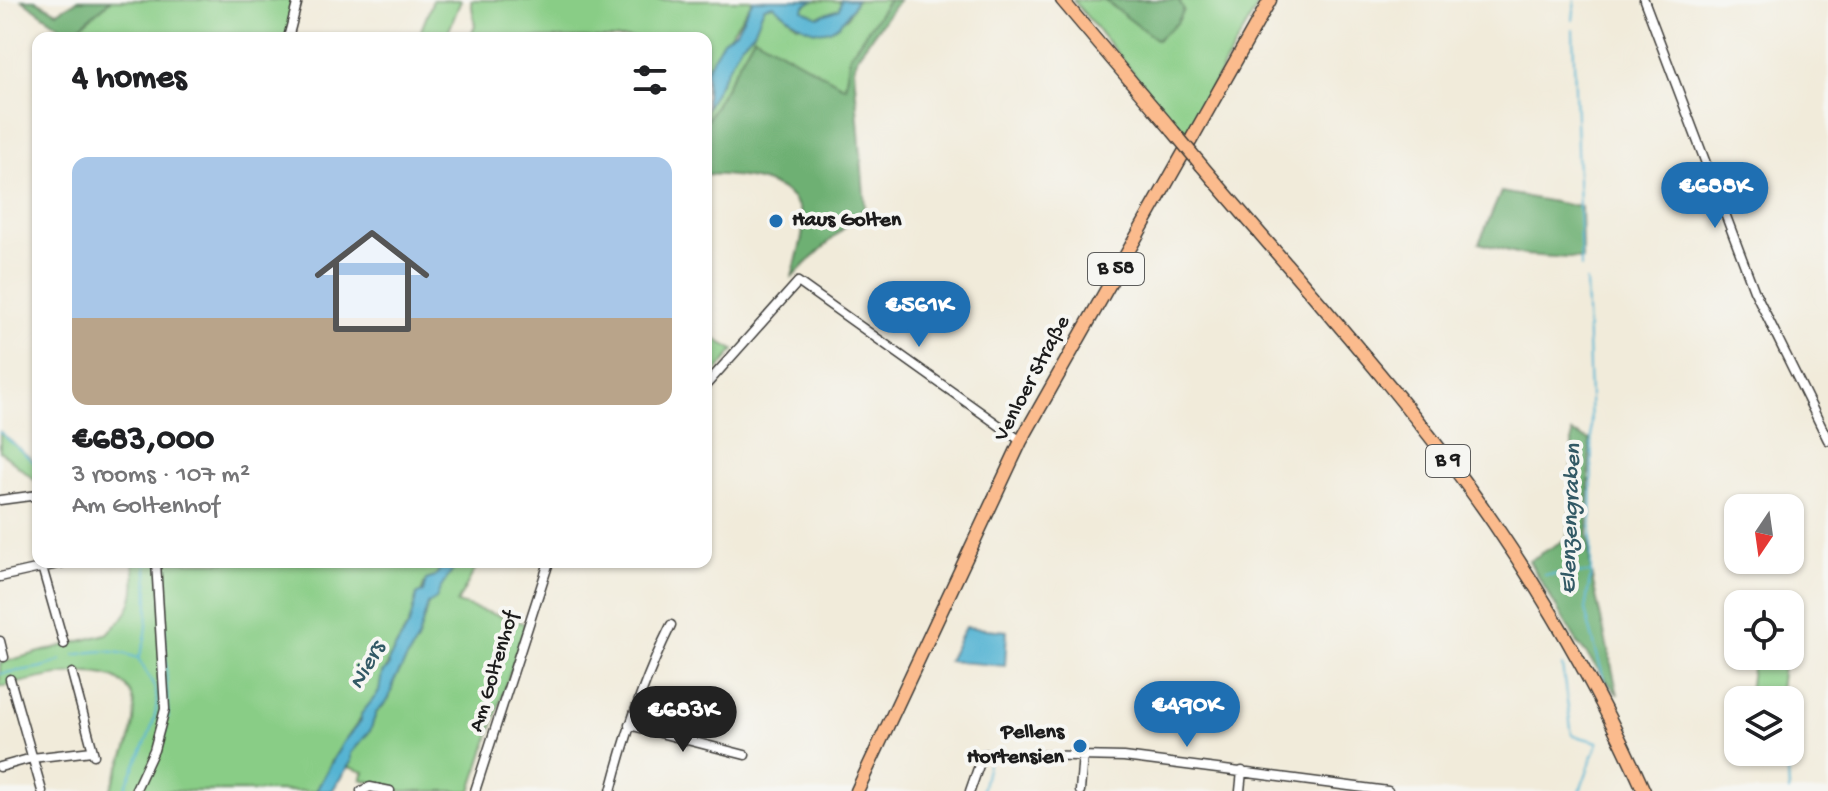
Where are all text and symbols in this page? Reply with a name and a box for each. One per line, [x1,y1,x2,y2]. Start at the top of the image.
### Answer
icon: filters [628,58,672,102]
text: 4 homes [72,60,186,100]
pin: €688K [1659,162,1771,230]
text: €688K [1679,172,1751,203]
place label: Haus Golten [792,208,902,234]
icon: home [300,209,444,353]
marker: Haus Golten [767,212,785,230]
road number: B 58 [1088,253,1144,285]
pin: €561K [863,281,975,349]
text: €561K [885,291,953,322]
street label: Venloer Straße [989,311,1077,447]
text: €683,000 [72,421,214,461]
water label: Elenzengraben [1555,443,1589,595]
road number: B 9 [1426,445,1470,477]
text: 3 rooms · 107 m² [72,461,250,492]
text: Am Goltenhof [72,492,219,523]
north arrow [1724,494,1804,574]
map controls [1724,494,1804,766]
button: locate [1724,590,1804,670]
street label: Am Goltenhof [464,606,526,735]
water label: Niers [343,635,394,695]
pin: €490K [1131,681,1243,749]
pin: €683K [627,686,739,754]
button: layers [1724,686,1804,766]
text: €490K [1152,691,1222,722]
text: €683K [648,696,718,727]
place label: Pellens Hortensien [967,720,1066,771]
marker: Pellens Hortensien [1071,737,1089,755]

